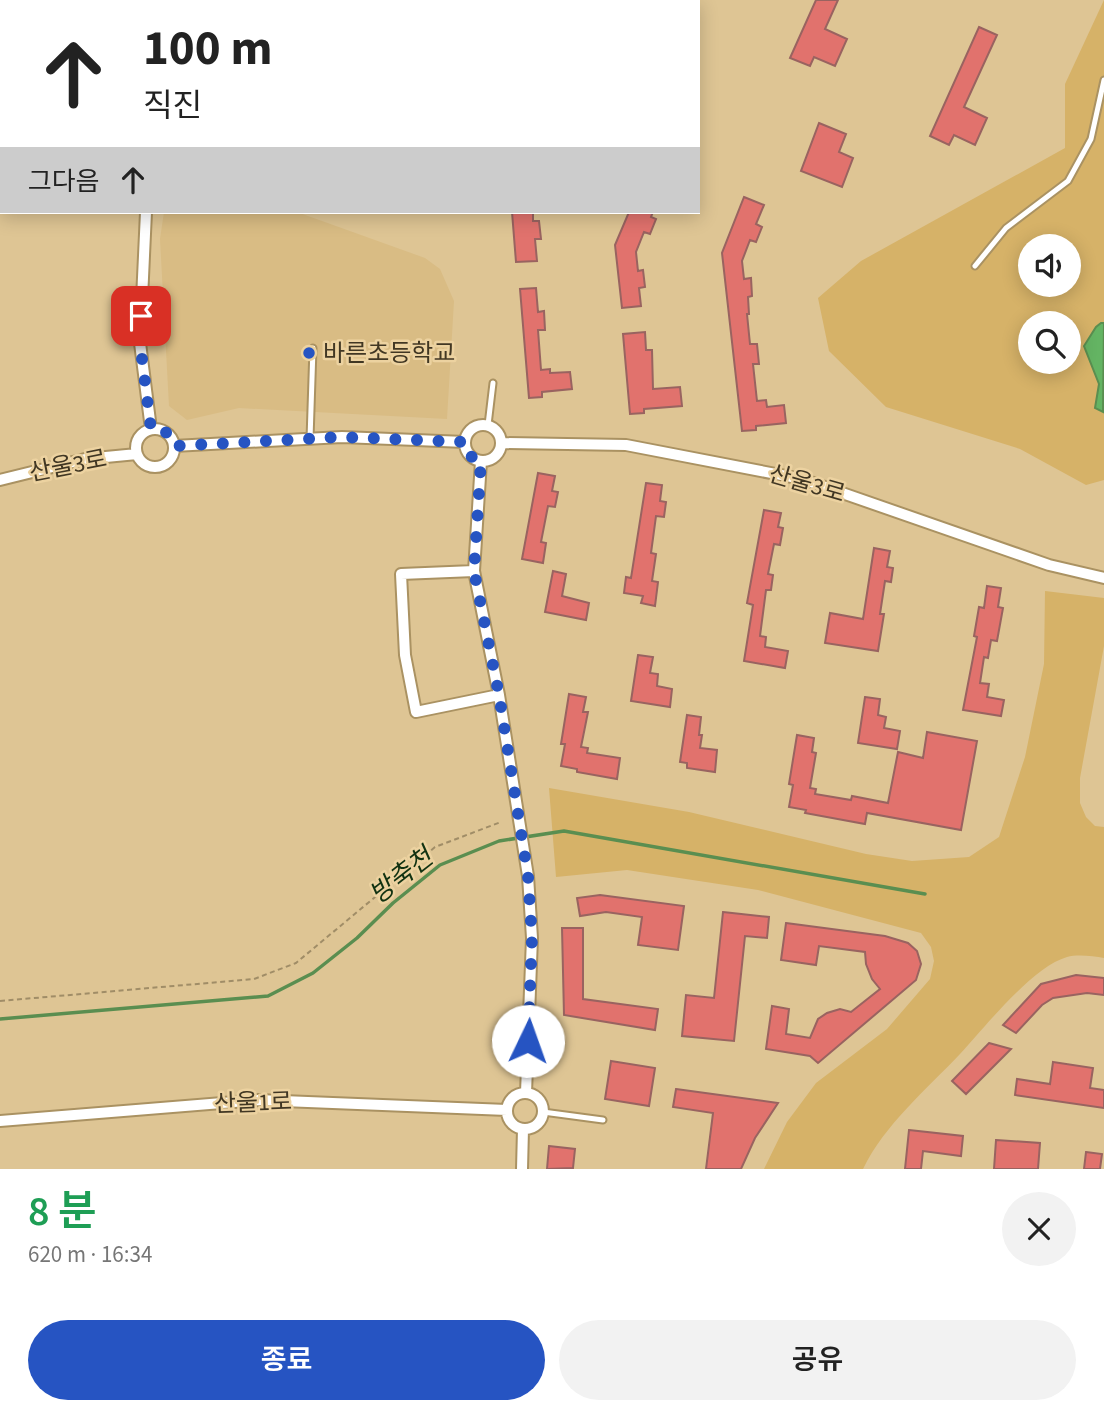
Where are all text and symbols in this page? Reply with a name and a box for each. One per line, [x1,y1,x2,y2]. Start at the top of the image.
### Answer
text: 100 m [143,14,272,84]
icon: ahead [28,28,119,119]
text: 직진 [143,83,202,129]
icon: ahead [114,161,152,199]
text: 그다음 [28,163,100,200]
map controls [1018,234,1081,374]
button: sound [1018,234,1081,297]
pin [111,286,171,346]
icon: arrive [122,297,160,335]
button: search [1018,311,1081,374]
place label: 바른초등학교 [323,336,455,371]
marker: 바른초등학교 [301,345,317,361]
street label: 산울3로 [26,441,110,491]
street label: 산울3로 [765,456,849,512]
water label: 방축천 [361,837,443,913]
position arrow [491,1004,565,1078]
street label: 산울1로 [213,1084,293,1122]
text: 8 분 [28,1182,97,1242]
button: close [1002,1192,1076,1266]
text: 620 m · 16:34 [28,1238,152,1271]
button: 종료 [28,1320,545,1400]
button: 공유 [559,1320,1076,1400]

